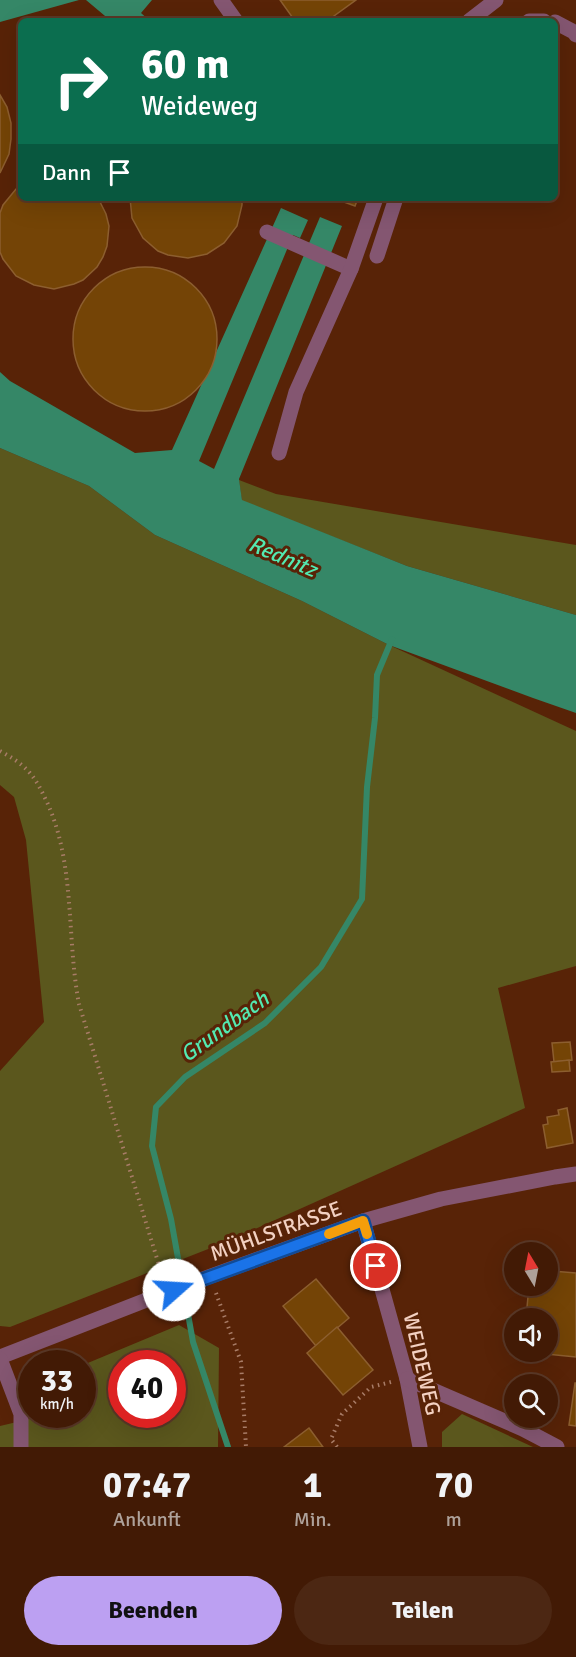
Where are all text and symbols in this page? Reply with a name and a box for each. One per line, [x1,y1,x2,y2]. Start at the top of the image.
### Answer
text: 60 m [141,39,230,90]
icon: right [42,42,120,120]
text: Weideweg [141,90,258,123]
icon: arrive [103,156,136,189]
text: Dann [42,159,91,186]
water label: Rednitz [245,530,323,584]
water label: Grundbach [175,985,275,1068]
street label: MÜHLSTRASSE [207,1195,345,1267]
pin [350,1240,401,1291]
north arrow [504,1242,558,1296]
map controls [504,1242,558,1428]
icon: arrive [359,1249,392,1282]
position arrow [142,1258,206,1322]
button: sound [504,1308,558,1362]
street label: WEIDEWEG [398,1310,446,1418]
speed limit sign: 40 [108,1350,186,1428]
text: 33 [41,1363,73,1400]
button: search [504,1374,558,1428]
text: km/h [40,1395,74,1413]
text: 07:47 [103,1463,191,1508]
text: 1 [303,1463,322,1508]
text: 70 [434,1463,473,1508]
text: Ankunft [113,1507,181,1532]
text: Min. [294,1507,332,1532]
text: m [446,1507,462,1532]
button: Beenden [24,1576,282,1645]
button: Teilen [294,1576,552,1645]

